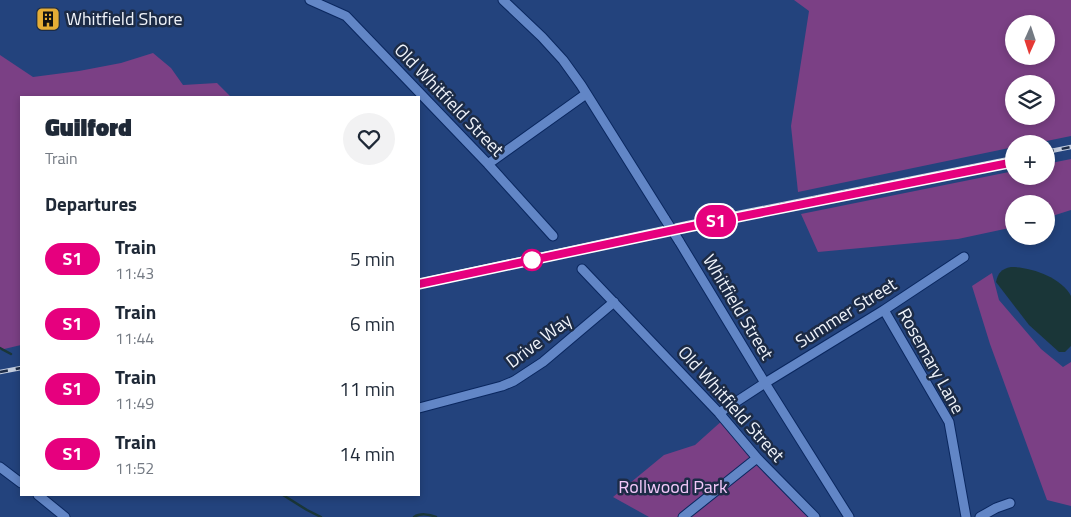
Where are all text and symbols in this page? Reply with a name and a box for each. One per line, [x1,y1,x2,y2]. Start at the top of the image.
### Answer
place label: Whitfield Shore [66,5,183,32]
building icon: Whitfield Shore [35,6,61,32]
north arrow [1005,15,1055,65]
map controls [1005,15,1055,245]
street label: Old Whitfield Street [388,37,511,163]
button: layers [1005,75,1055,125]
text: Guilford [45,109,132,145]
button: heart [343,113,395,165]
button: + [1005,135,1055,185]
text: Train [45,146,78,170]
text: Departures [45,189,137,218]
button: − [1005,195,1055,245]
line badge: S1 [694,205,738,237]
text: S1 [706,207,726,234]
text: Train [115,232,156,261]
text: 5 min [350,244,395,273]
text: S1 [63,245,82,272]
unlabelled marker [521,249,543,271]
street label: Whitfield Street [696,249,781,365]
text: 11:43 [115,261,154,285]
street label: Summer Street [790,270,902,355]
text: Train [115,297,156,326]
street label: Rosemary Lane [891,303,972,419]
street label: Drive Way [500,307,578,374]
text: 6 min [350,309,395,338]
text: S1 [63,310,82,337]
text: 11:44 [115,326,154,350]
street label: Old Whitfield Street [672,339,792,468]
text: Train [115,362,156,391]
text: 11 min [339,374,395,403]
text: S1 [63,375,82,402]
text: 11:49 [115,391,154,415]
text: Train [115,427,156,456]
text: 14 min [339,439,395,468]
text: S1 [63,440,82,467]
text: 11:52 [115,456,154,480]
park label: Rollwood Park [618,473,728,500]

